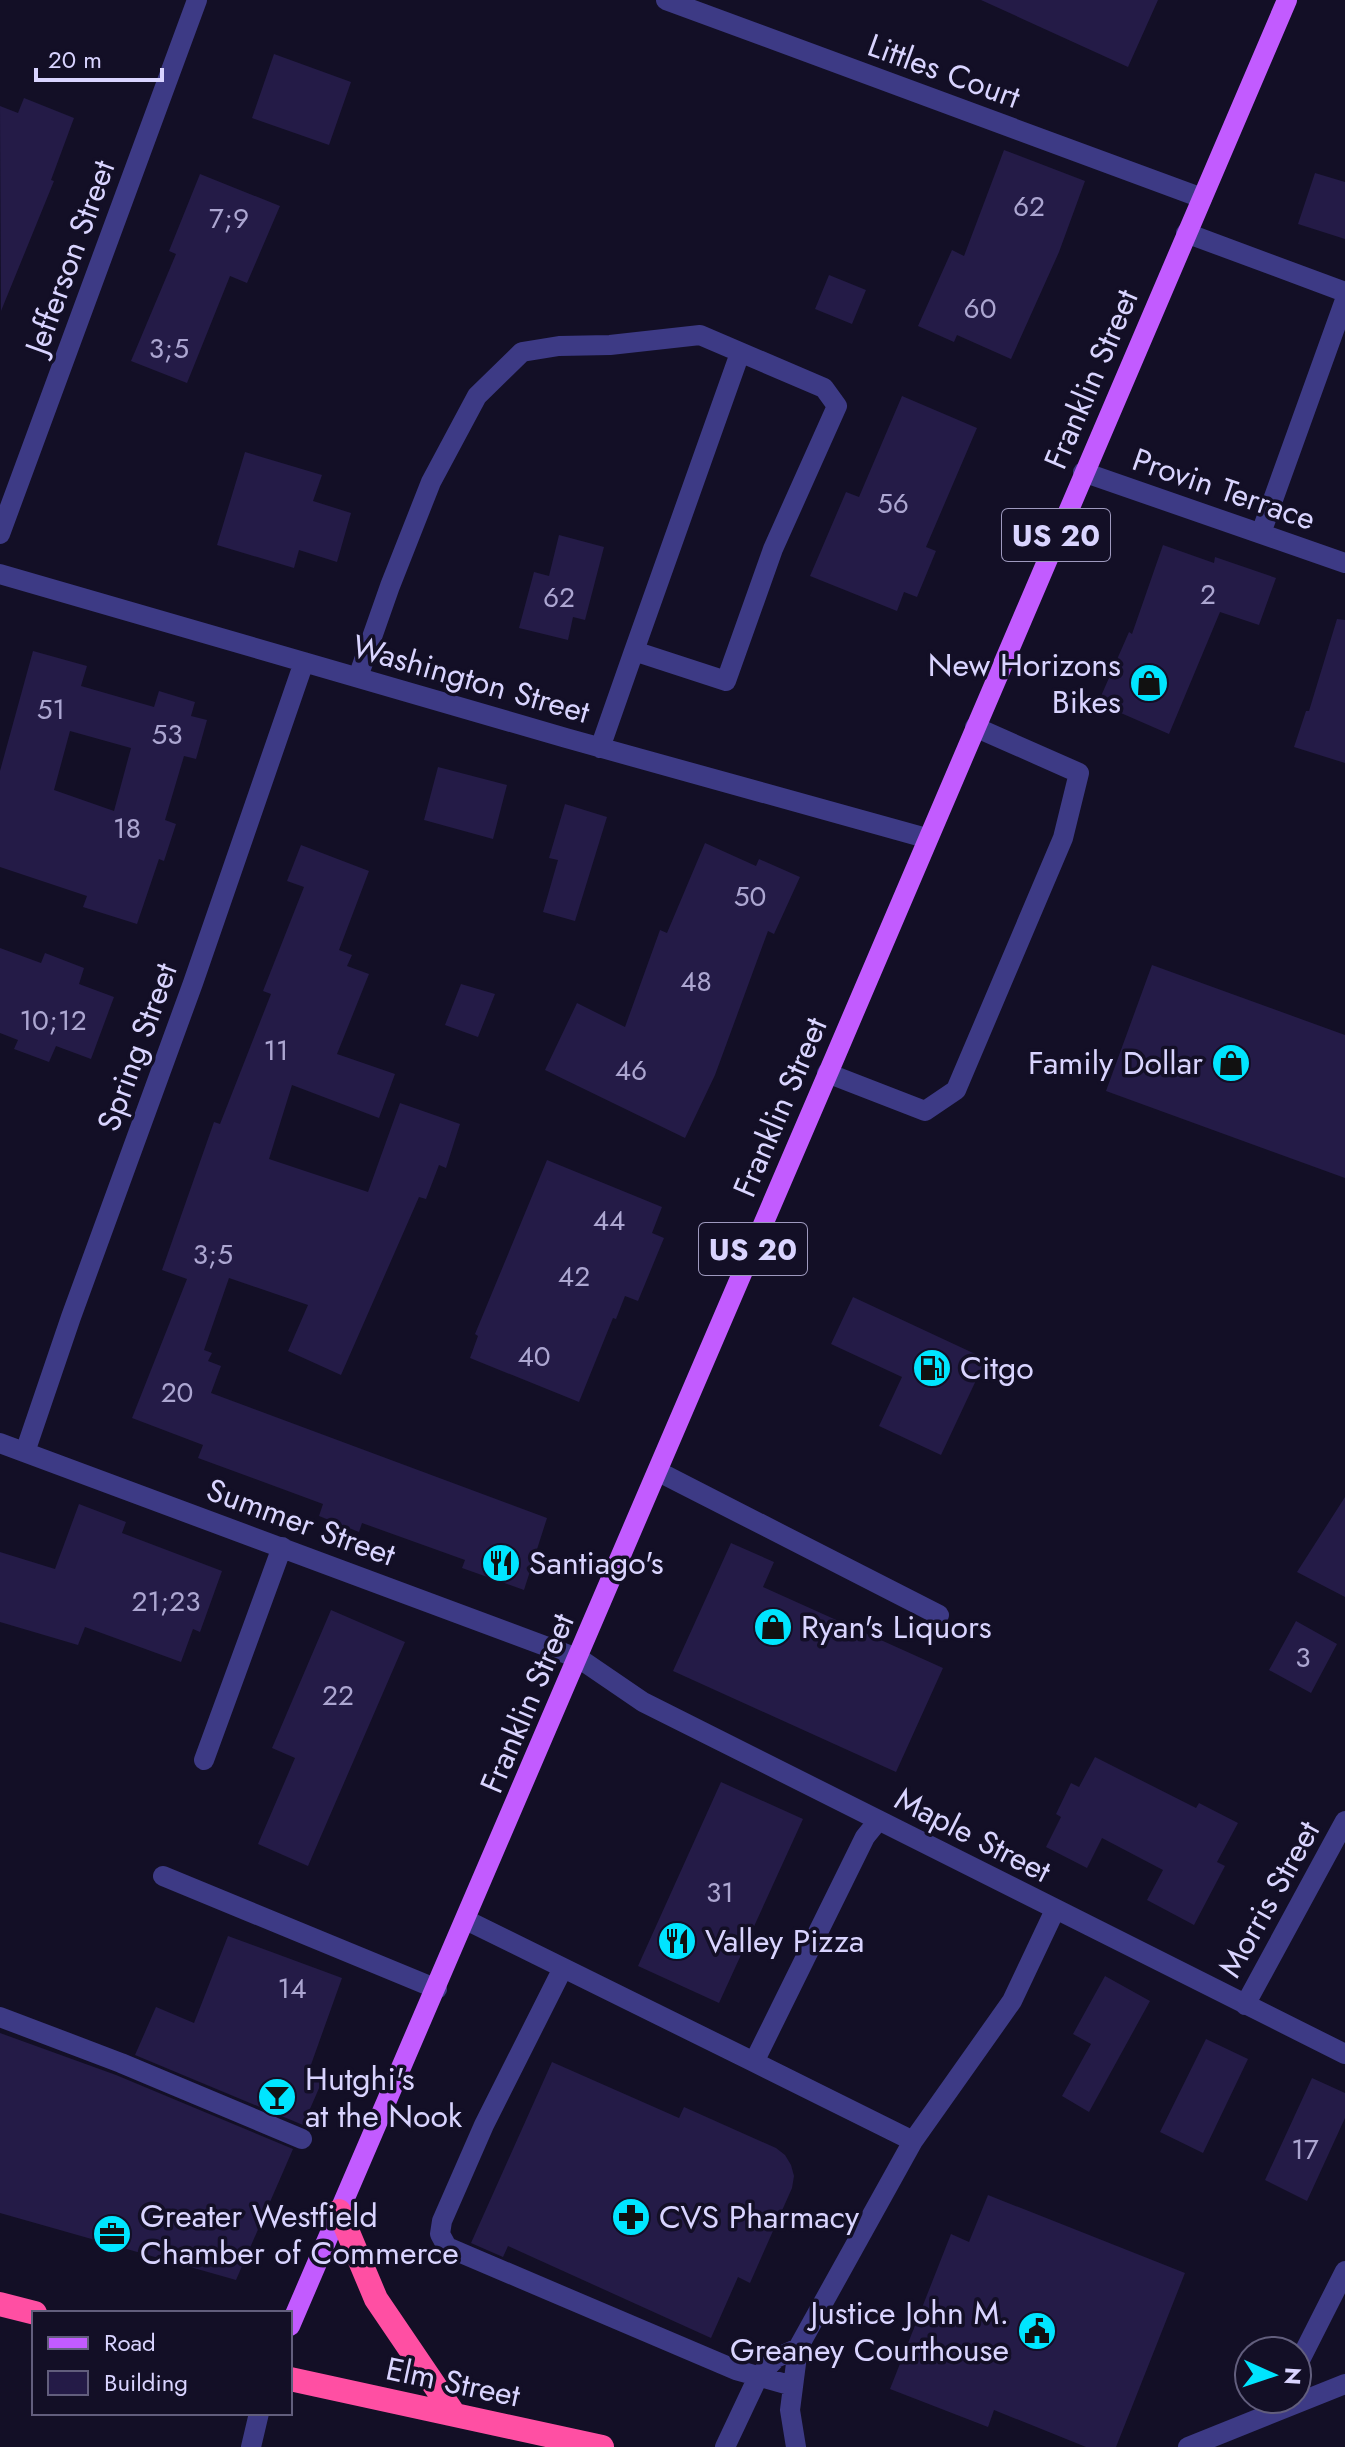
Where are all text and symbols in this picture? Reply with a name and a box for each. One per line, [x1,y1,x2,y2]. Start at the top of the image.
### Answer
street label: Littles Court [861,22,1027,120]
scale bar [36,32,162,82]
text: 20 m [48,42,102,77]
street label: Jefferson Street [12,153,126,364]
house number: 62 [1013,186,1045,227]
house number: 7;9 [209,198,249,239]
street label: Franklin Street [1033,282,1150,476]
house number: 60 [964,288,996,329]
house number: 3;5 [149,328,189,369]
street label: Provin Terrace [1126,436,1322,542]
house number: 56 [877,483,909,524]
road number: US 20 [1002,509,1110,561]
house number: 2 [1200,574,1216,615]
house number: 62 [543,577,575,618]
street label: Washington Street [347,623,595,735]
place label: New Horizons Bikes [928,642,1121,725]
shop icon: New Horizons Bikes [1128,662,1170,704]
house number: 51 [37,689,65,730]
house number: 53 [151,714,183,755]
house number: 18 [113,808,141,849]
house number: 50 [734,876,766,917]
street label: Spring Street [85,956,189,1138]
house number: 48 [680,961,712,1002]
house number: 10;12 [19,1000,87,1041]
street label: Franklin Street [722,1010,839,1204]
house number: 11 [263,1030,289,1071]
place label: Family Dollar [1028,1040,1203,1086]
shop icon: Family Dollar [1210,1042,1252,1084]
house number: 46 [615,1050,647,1091]
house number: 44 [593,1200,625,1241]
road number: US 20 [699,1223,807,1275]
house number: 3;5 [193,1234,233,1275]
house number: 42 [558,1256,590,1297]
house number: 40 [517,1336,551,1377]
place label: Citgo [960,1345,1034,1391]
fuel station icon: Citgo [911,1347,953,1389]
house number: 20 [161,1372,193,1413]
street label: Summer Street [200,1467,402,1578]
place label: Santiago's [529,1540,664,1586]
restaurant icon: Santiago's [480,1542,522,1584]
house number: 21;23 [132,1581,201,1622]
place label: Ryan's Liquors [801,1604,992,1650]
street label: Franklin Street [469,1606,586,1800]
shop icon: Ryan's Liquors [752,1606,794,1648]
house number: 3 [1295,1637,1311,1678]
house number: 22 [322,1675,354,1716]
street label: Maple Street [887,1776,1059,1894]
street label: Morris Street [1207,1812,1331,1986]
house number: 31 [706,1872,734,1913]
place label: Valley Pizza [705,1918,864,1964]
restaurant icon: Valley Pizza [656,1920,698,1962]
house number: 14 [278,1968,306,2009]
place label: Hutghi's at the Nook [305,2056,463,2139]
bar icon: Hutghi's at the Nook [256,2076,298,2118]
house number: 17 [1291,2129,1319,2170]
place label: Greater Westfield Chamber of Commerce [140,2193,459,2276]
place label: CVS Pharmacy [659,2194,860,2240]
pharmacy icon: CVS Pharmacy [610,2196,652,2238]
office icon: Greater Westfield Chamber of Commerce [91,2213,133,2255]
place label: Justice John M. Greaney Courthouse [730,2290,1009,2373]
public building icon: Justice John M. Greaney Courthouse [1016,2310,1058,2352]
legend [32,2311,292,2415]
text: Road [104,2325,156,2360]
north arrow [1233,2335,1313,2415]
street label: Elm Street [382,2345,525,2419]
text: Building [104,2365,188,2400]
text: N [1277,2366,1309,2386]

